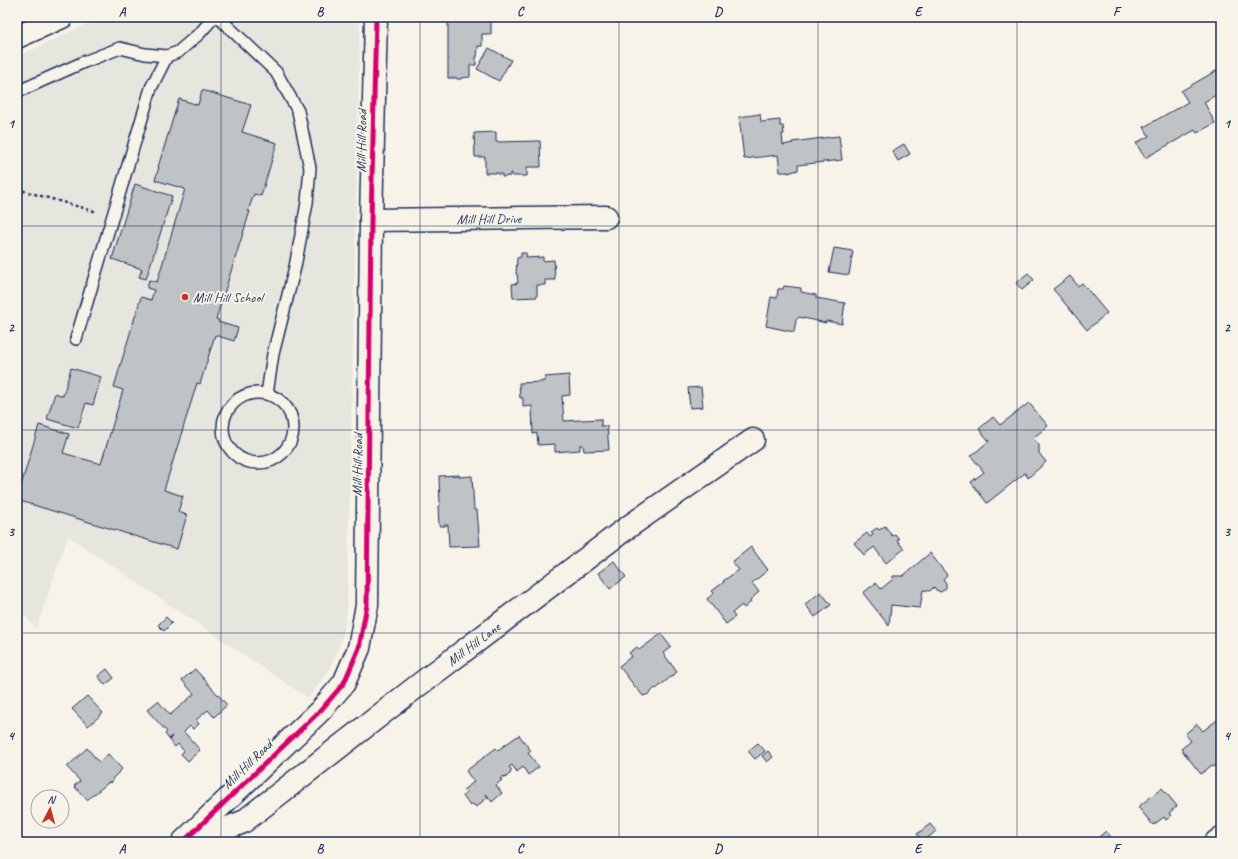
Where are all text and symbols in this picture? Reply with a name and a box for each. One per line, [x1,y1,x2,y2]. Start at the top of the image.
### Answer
text: A [119,4,127,20]
text: B [317,4,325,20]
text: C [517,4,525,20]
text: D [714,4,723,20]
text: E [915,4,924,20]
text: F [1113,4,1122,20]
street label: Mill Hill Road [352,107,371,173]
text: 1 [8,116,16,132]
text: 1 [1224,116,1232,132]
street label: Mill Hill Drive [457,210,523,228]
place label: Mill Hill School [193,289,265,306]
marker: Mill Hill School [180,292,190,302]
text: 2 [8,320,15,336]
text: 2 [1224,320,1231,336]
street label: Mill Hill Road [348,431,367,497]
text: 3 [8,524,15,540]
text: 3 [1224,524,1231,540]
street label: Mill Hill Lane [444,618,505,670]
text: 4 [8,728,16,744]
text: 4 [1224,728,1232,744]
street label: Mill Hill Road [219,735,278,792]
north arrow [30,789,70,829]
text: N [47,792,57,807]
text: A [119,841,127,857]
text: B [317,841,325,857]
text: C [517,841,525,857]
text: D [714,841,723,857]
text: E [915,841,924,857]
text: F [1113,841,1122,857]

